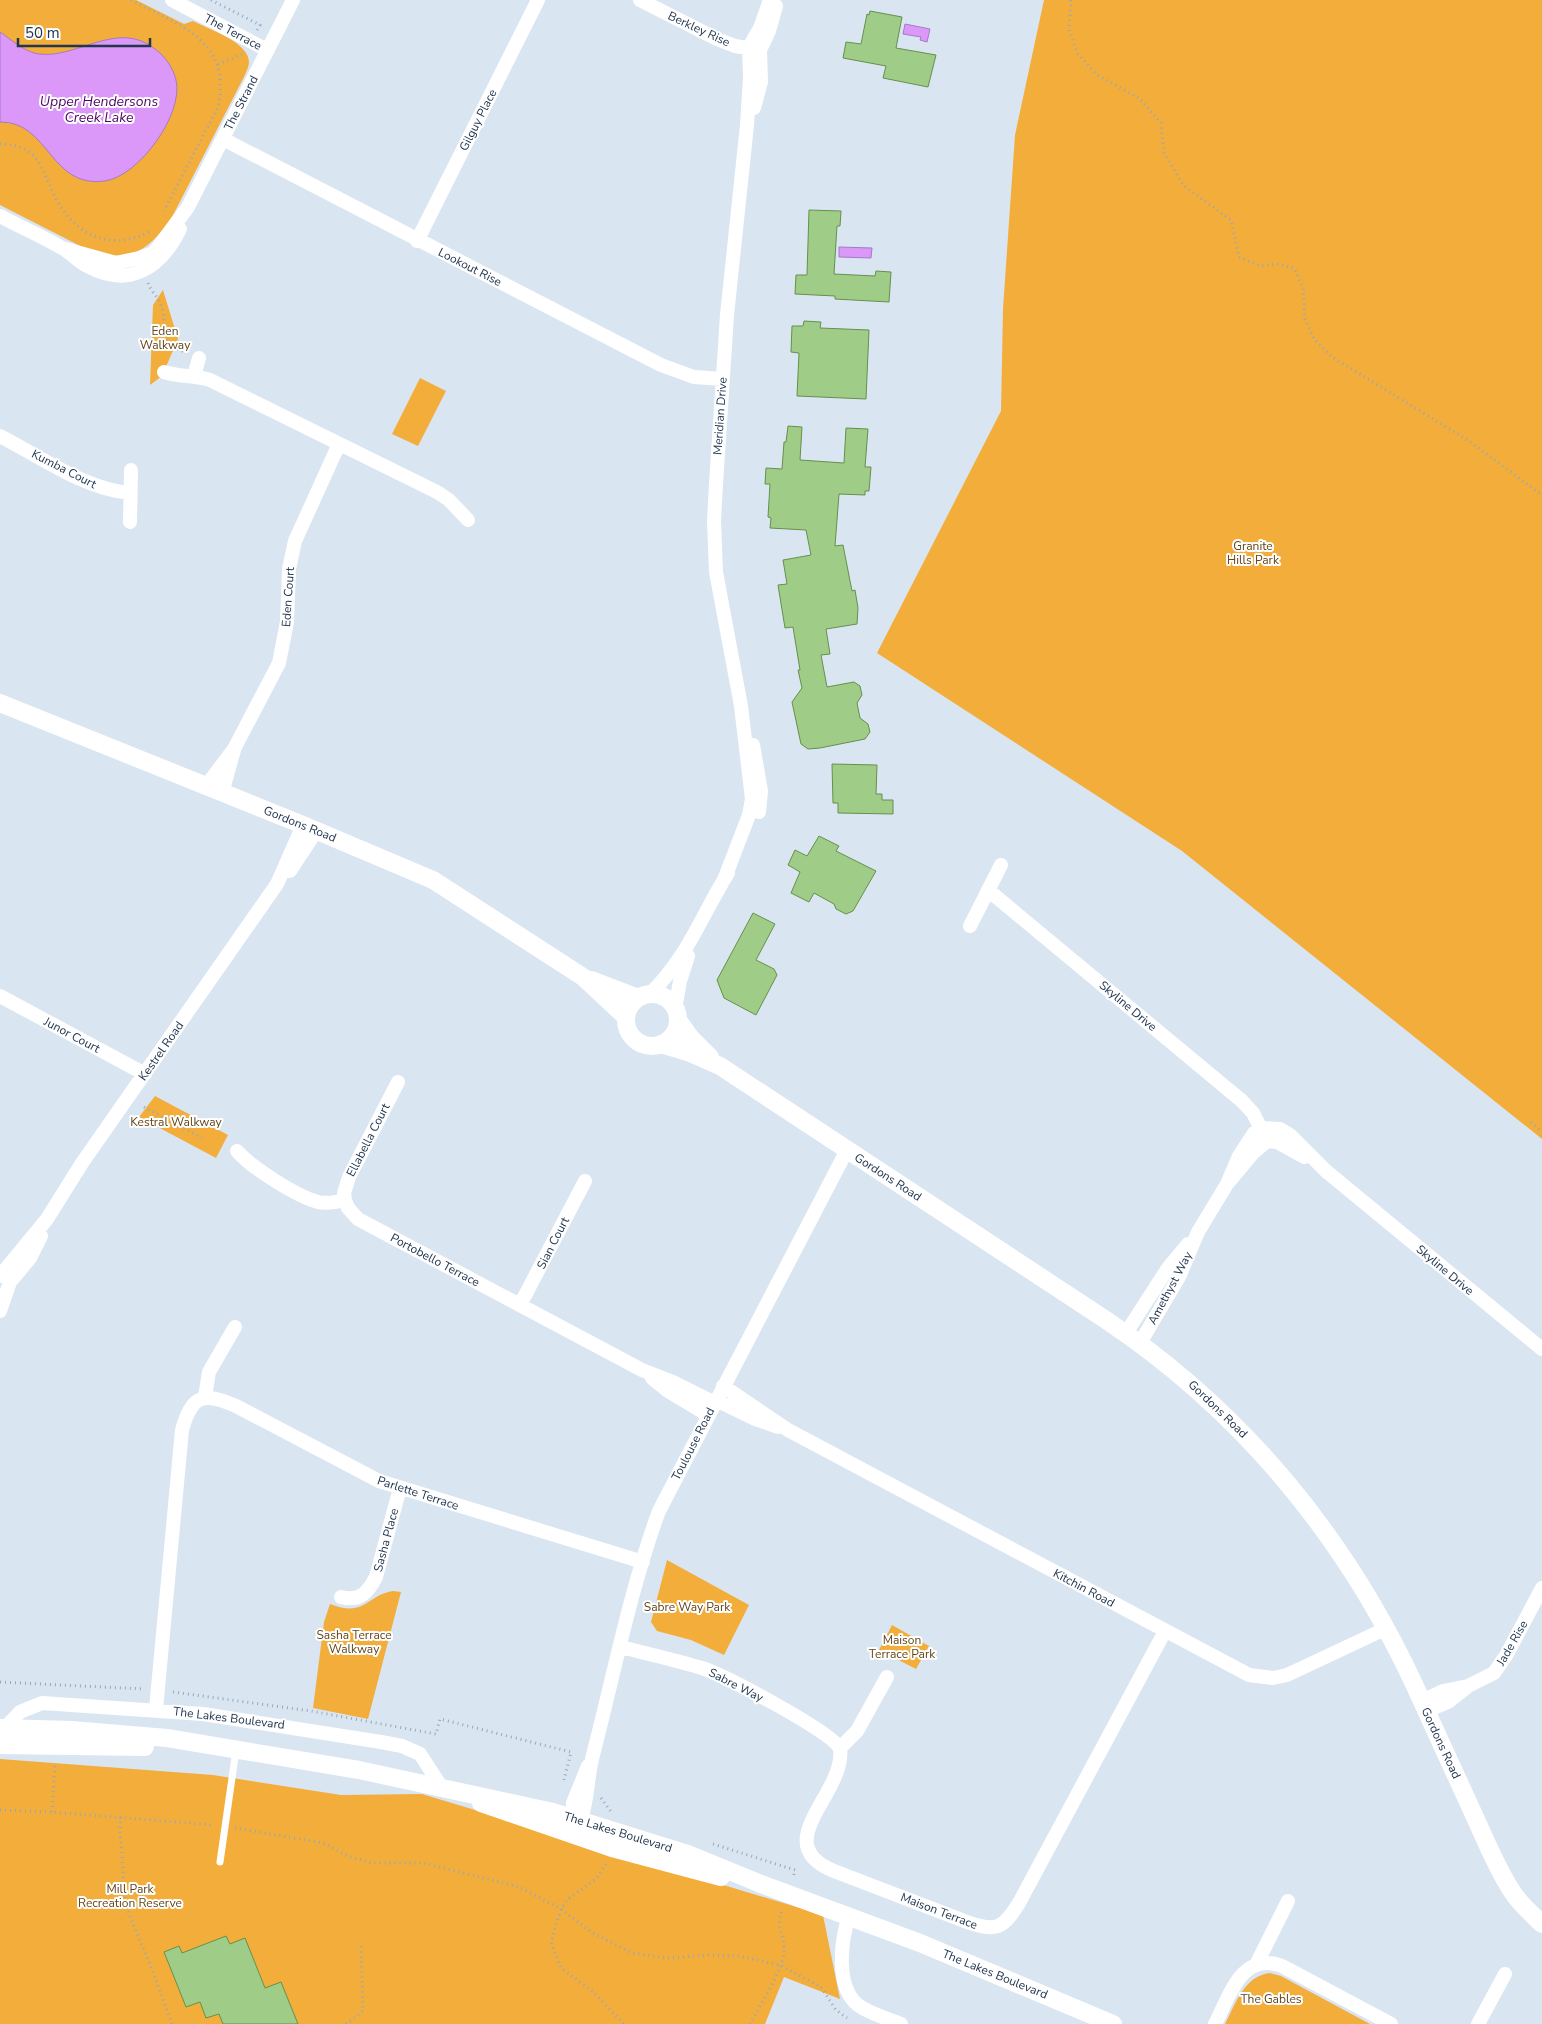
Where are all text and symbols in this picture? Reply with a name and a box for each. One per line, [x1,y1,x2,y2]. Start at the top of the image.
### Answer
street label: Berkley Rise [665,8,733,50]
street label: The Terrace [201,10,265,54]
scale bar [18,15,150,47]
text: 50 m [25,23,60,43]
street label: The Strand [220,73,262,133]
street label: Gilguy Place [456,86,500,154]
water label: Upper Hendersons Creek Lake [40,92,158,127]
street label: Lookout Rise [435,244,505,290]
park label: Eden Walkway [140,323,191,353]
street label: Meridian Drive [709,376,731,456]
street label: Kumba Court [29,446,100,493]
park label: Granite Hills Park [1227,538,1280,568]
street label: Eden Court [278,566,298,628]
street label: Gordons Road [261,802,339,846]
street label: Skyline Drive [1096,977,1160,1035]
street label: Junor Court [40,1013,104,1057]
street label: Kestrel Road [135,1018,187,1084]
street label: Ellabella Court [343,1100,394,1179]
park label: Kestral Walkway [130,1114,223,1130]
street label: Gordons Road [851,1149,925,1205]
street label: Sian Court [533,1214,573,1272]
street label: Portobello Terrace [388,1230,482,1290]
street label: Skyline Drive [1413,1241,1477,1299]
street label: Amethyst Way [1144,1248,1196,1327]
street label: Gordons Road [1185,1377,1251,1441]
street label: Toulouse Road [668,1405,718,1483]
street label: Parlette Terrace [375,1472,461,1514]
street label: Sasha Place [370,1506,402,1574]
street label: Kitchin Road [1050,1565,1118,1611]
park label: Sabre Way Park [644,1599,731,1615]
street label: Jade Rise [1492,1617,1531,1669]
park label: Sasha Terrace Walkway [316,1627,392,1657]
park label: Maison Terrace Park [869,1632,936,1662]
street label: Sabre Way [706,1664,767,1706]
street label: The Lakes Boulevard [172,1703,286,1733]
street label: Gordons Road [1418,1705,1464,1781]
street label: The Lakes Boulevard [562,1808,674,1856]
park label: Mill Park Recreation Reserve [78,1881,182,1911]
street label: Maison Terrace [898,1889,980,1933]
street label: The Lakes Boulevard [940,1946,1050,2002]
park label: The Gables [1240,1991,1302,2007]

